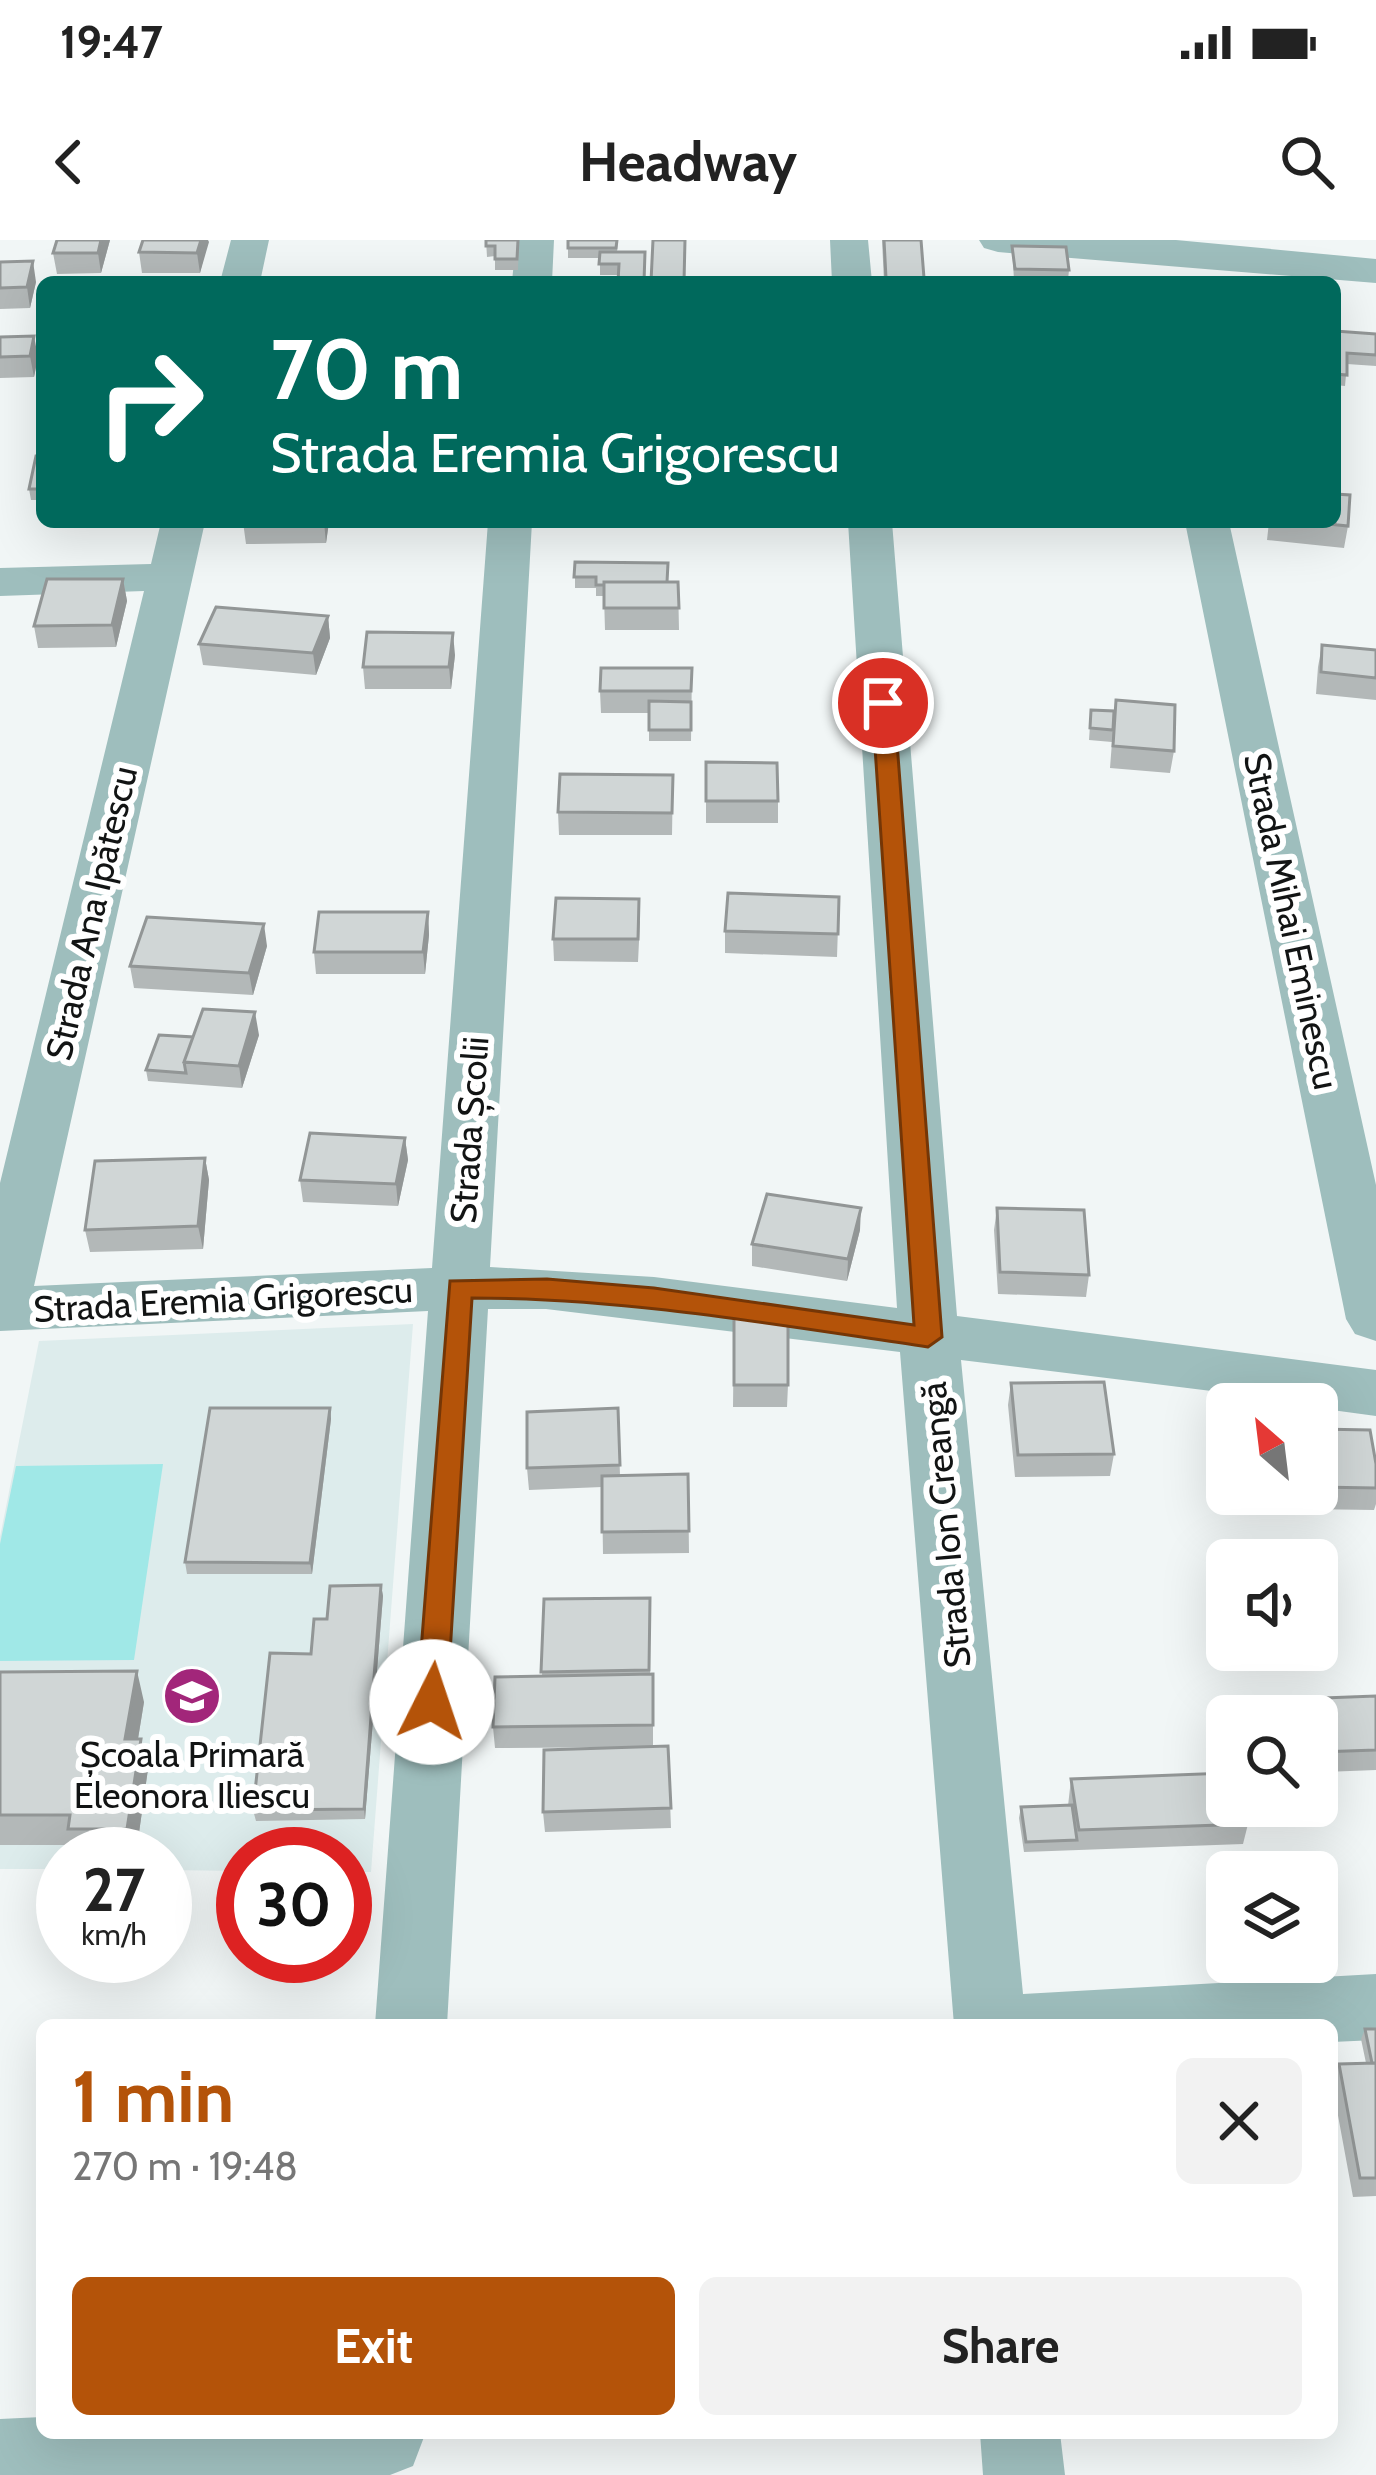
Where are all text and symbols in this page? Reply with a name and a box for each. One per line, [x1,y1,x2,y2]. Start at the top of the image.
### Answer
text: 19:47 [60,15,163,69]
icon: back [36,129,102,195]
text: Headway [579,129,797,195]
icon: search [1274,129,1340,195]
text: 70 m [270,318,463,420]
icon: right [72,324,228,480]
text: Strada Eremia Grigorescu [270,420,840,486]
pin [832,652,934,754]
icon: arrive [850,670,916,736]
street label: Strada Mihai Eminescu [1235,749,1349,1093]
street label: Strada Ana Ipătescu [36,762,146,1064]
street label: Strada Școlii [441,1035,499,1225]
street label: Strada Eremia Grigorescu [32,1267,414,1331]
street label: Strada Ion Creangă [911,1380,979,1670]
north arrow [1206,1383,1338,1515]
map controls [1206,1383,1338,1983]
button: sound [1206,1539,1338,1671]
position arrow [369,1639,495,1765]
school or university icon: Școala Primară Eleonora Iliescu [161,1665,223,1727]
button: search [1206,1695,1338,1827]
place label: Școala Primară Eleonora Iliescu [74,1732,310,1817]
speed limit sign: 30 [216,1827,372,1983]
button: layers [1206,1851,1338,1983]
text: 27 [83,1853,145,1926]
text: km/h [81,1916,147,1953]
text: 1 min [72,2053,234,2140]
button: close [1176,2058,1302,2184]
text: 270 m · 19:48 [72,2142,298,2190]
button: Exit [72,2277,675,2415]
button: Share [699,2277,1302,2415]

